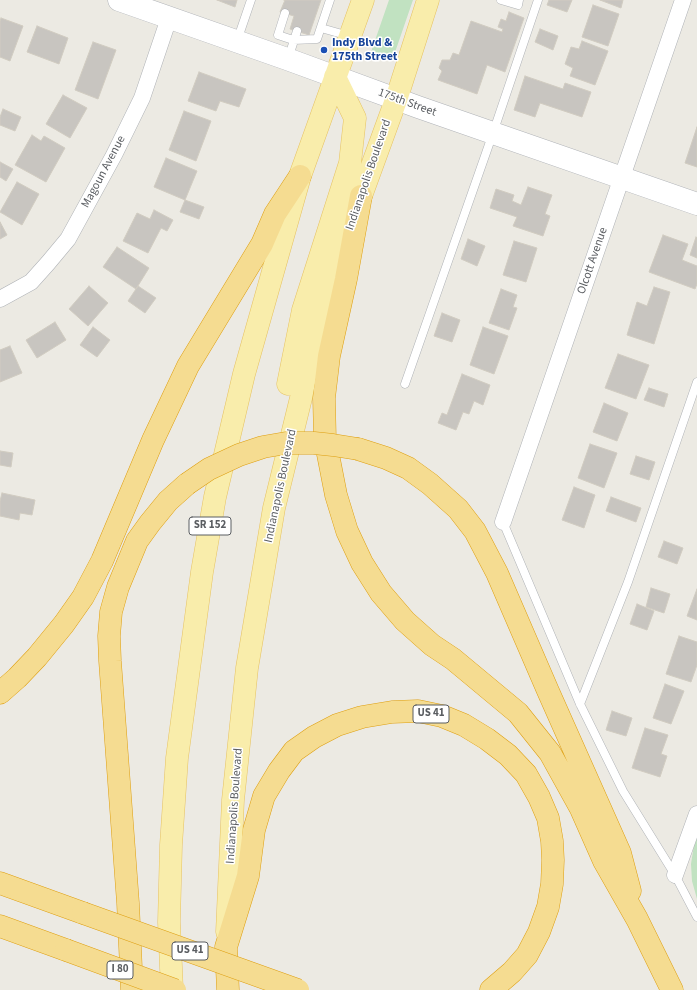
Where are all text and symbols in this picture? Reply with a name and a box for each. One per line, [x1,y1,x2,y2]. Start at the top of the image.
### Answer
place label: Indy Blvd & 175th Street [332,36,397,64]
marker: Indy Blvd & 175th Street [319,45,329,55]
street label: 175th Street [376,86,438,120]
street label: Indianapolis Boulevard [343,118,395,232]
street label: Magoun Avenue [79,133,129,211]
street label: Olcott Avenue [575,226,611,296]
street label: Indianapolis Boulevard [262,428,300,544]
road number: SR 152 [189,517,231,535]
road number: US 41 [413,705,449,723]
street label: Indianapolis Boulevard [224,748,246,864]
road number: US 41 [172,942,208,960]
road number: I 80 [107,961,133,979]

